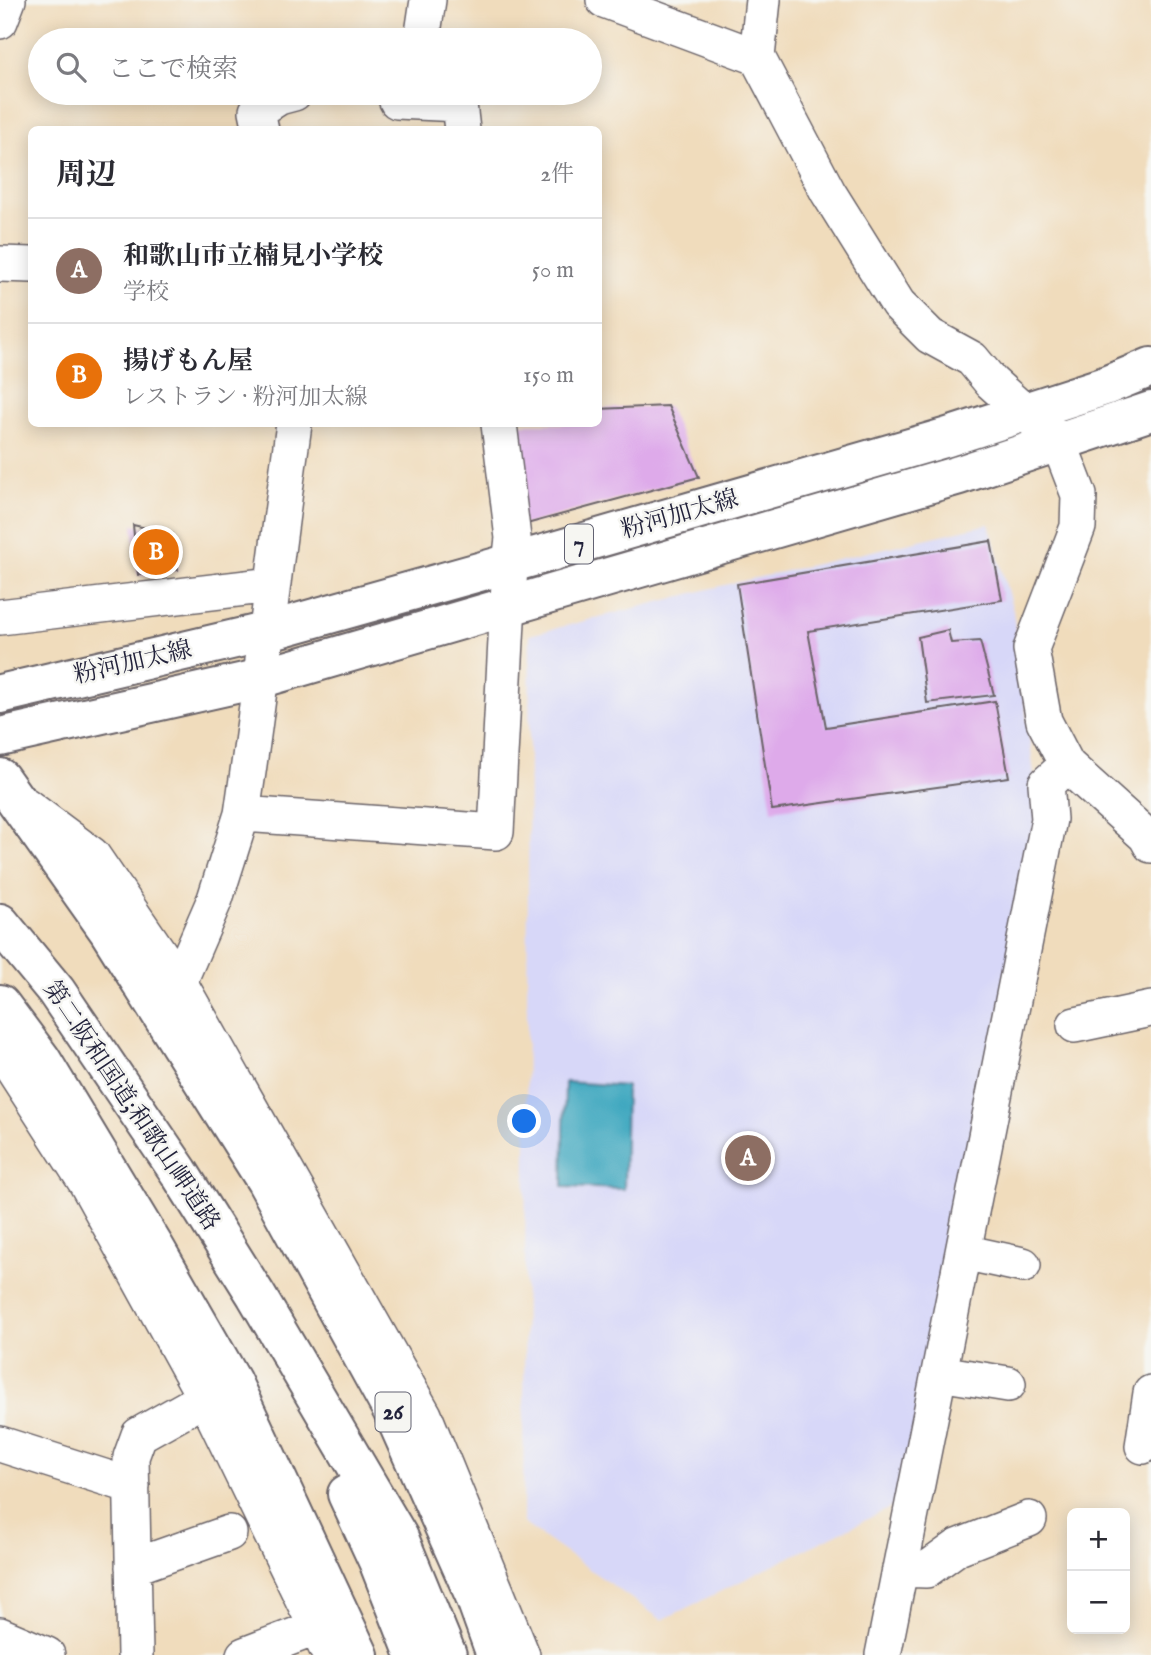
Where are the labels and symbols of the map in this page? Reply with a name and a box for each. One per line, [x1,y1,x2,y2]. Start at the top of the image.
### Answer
street label: 粉河加太線 [618,484,742,546]
road number: 7 [565,524,593,564]
pin: B [133,526,179,578]
street label: 粉河加太線 [71,634,195,692]
street label: 第二阪和国道;和歌山岬道路 [36,975,226,1237]
your location [507,1104,541,1138]
pin: A [725,1132,771,1184]
road number: 26 [376,1392,410,1432]

